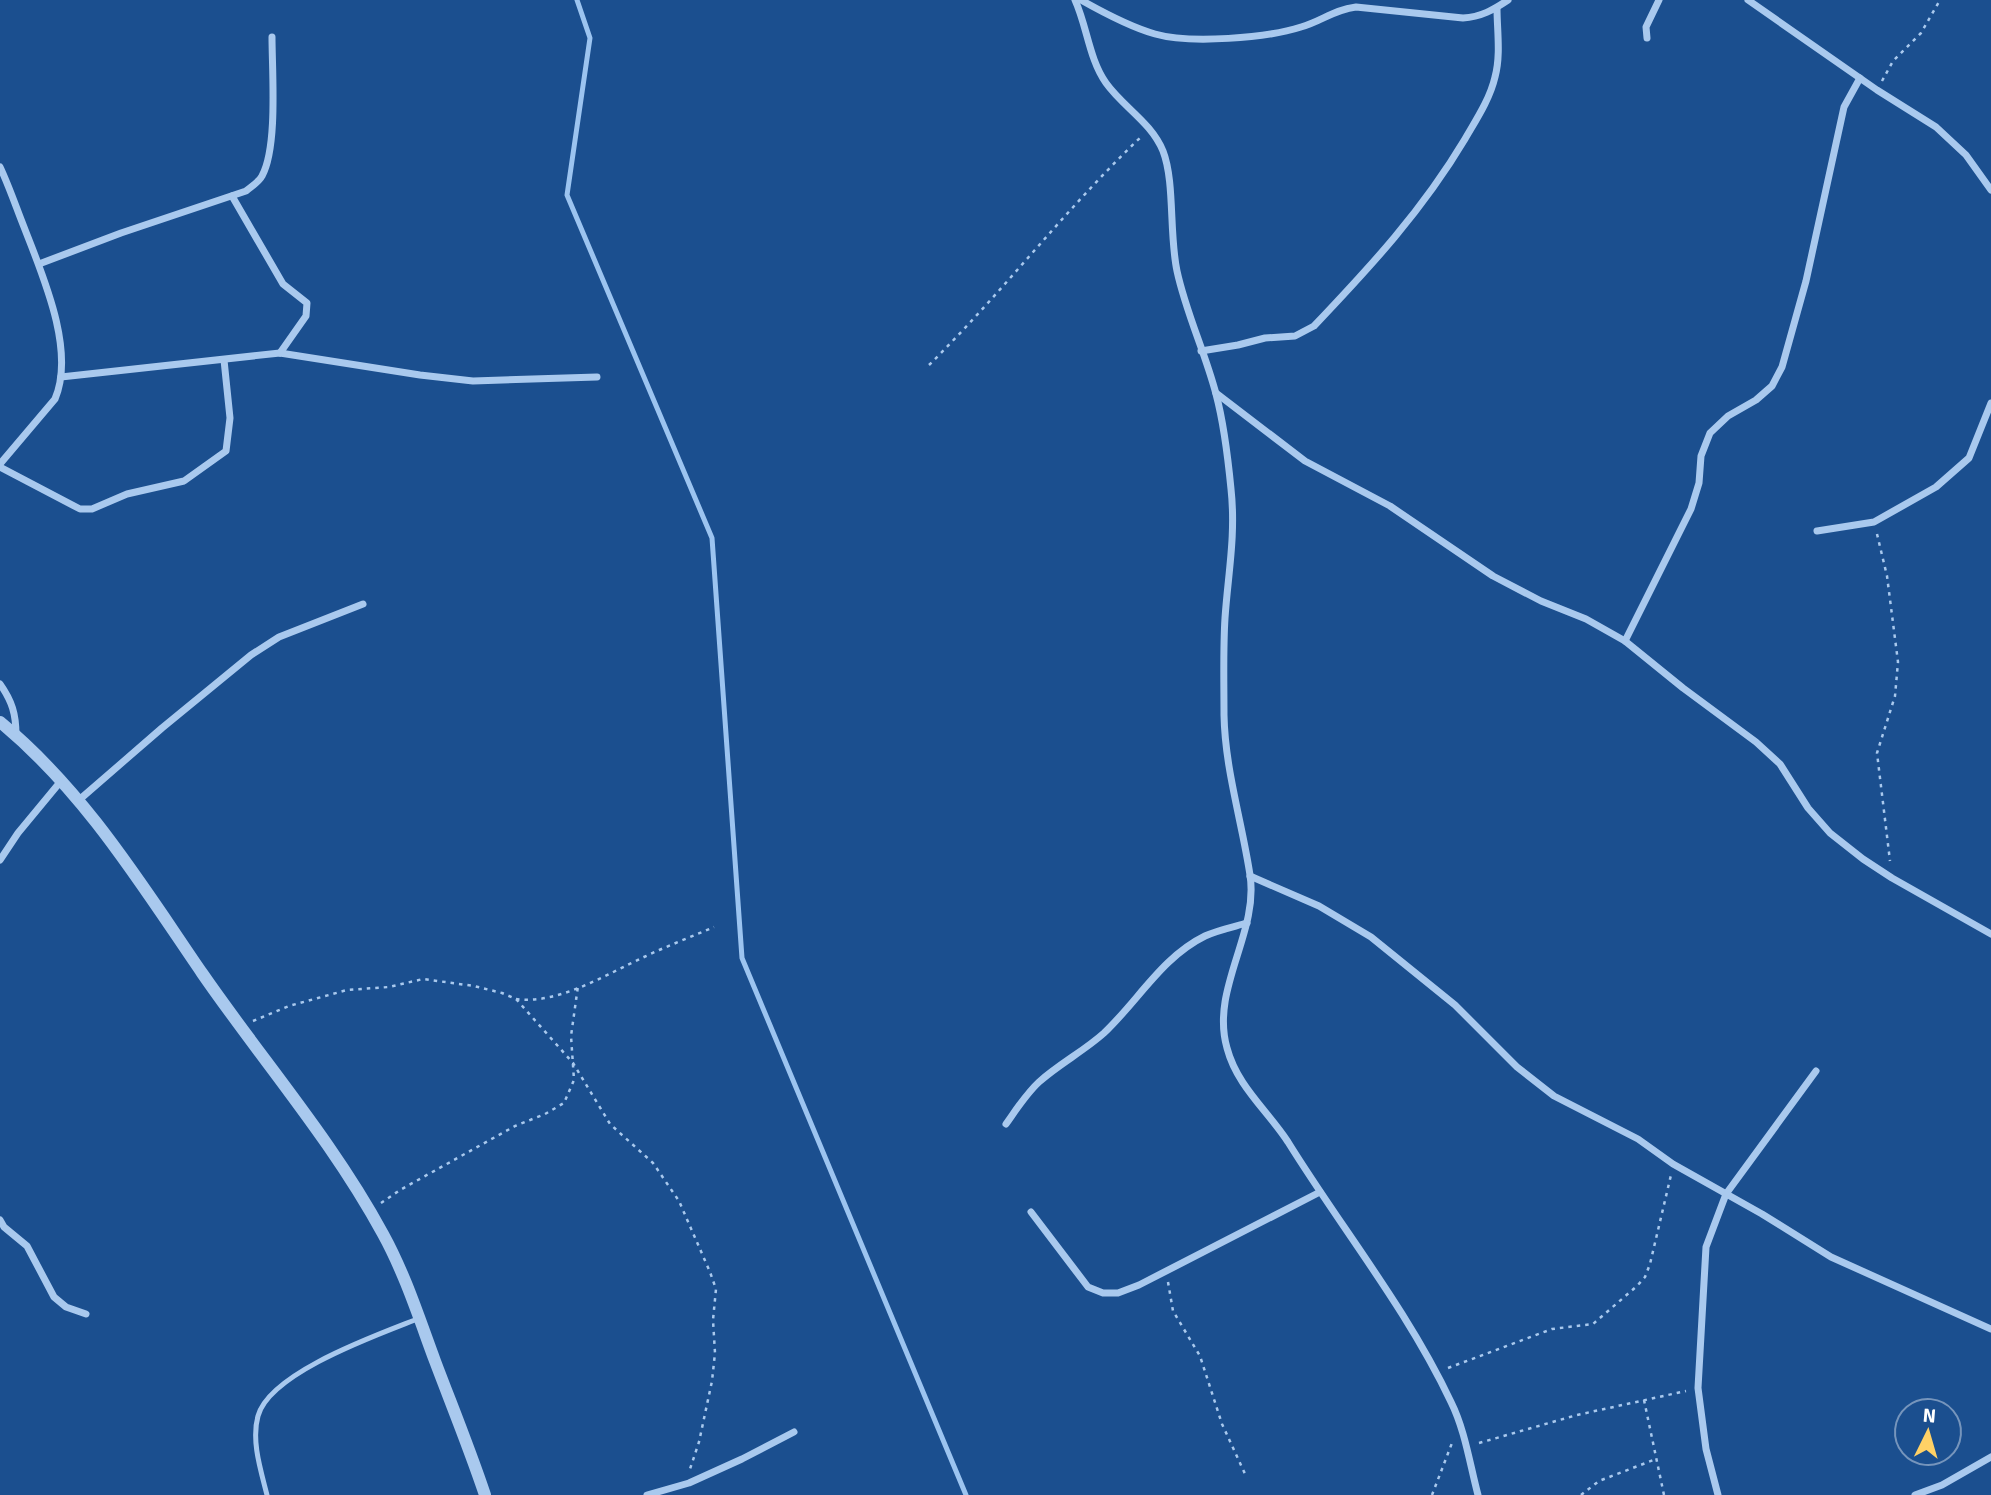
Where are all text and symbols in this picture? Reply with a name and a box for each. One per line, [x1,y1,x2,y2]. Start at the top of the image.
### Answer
north arrow [1893,1397,1963,1467]
text: N [1922,1404,1937,1429]

